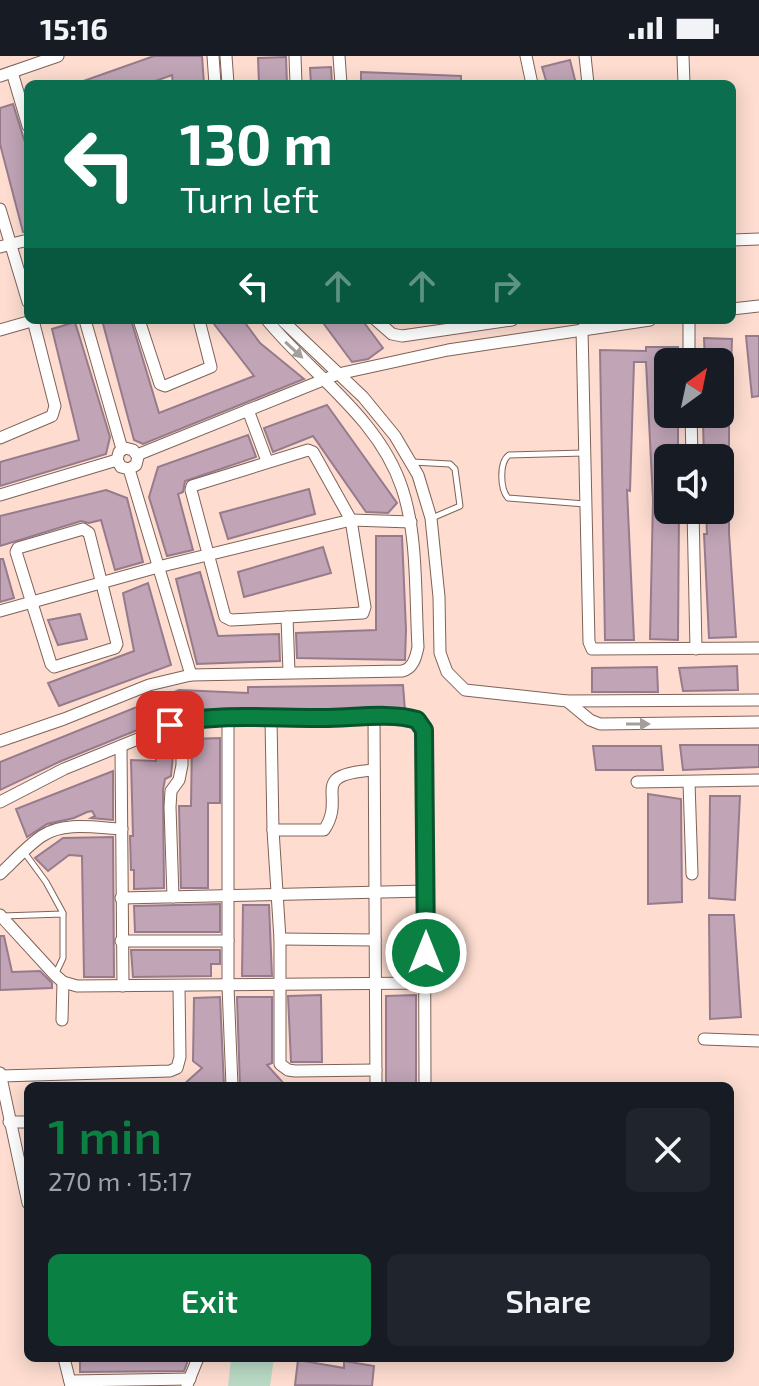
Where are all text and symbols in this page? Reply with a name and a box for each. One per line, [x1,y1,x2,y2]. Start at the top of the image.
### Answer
text: 15:16 [40,10,108,46]
text: 130 m [180,109,333,176]
icon: left [48,112,152,216]
text: Turn left [180,177,319,220]
icon: left [232,264,276,308]
icon: ahead [316,264,360,308]
icon: ahead [400,264,444,308]
icon: right [484,264,528,308]
one-way arrow [284,340,303,358]
north arrow [654,348,734,428]
map controls [654,348,734,524]
button: sound [654,444,734,524]
pin [136,691,204,759]
icon: arrive [148,703,192,747]
one-way arrow [626,717,651,730]
position arrow [384,911,468,995]
text: 1 min [48,1106,162,1164]
button: close [626,1108,710,1192]
text: 270 m · 15:17 [48,1165,192,1196]
button: Exit [48,1254,371,1346]
button: Share [387,1254,710,1346]

